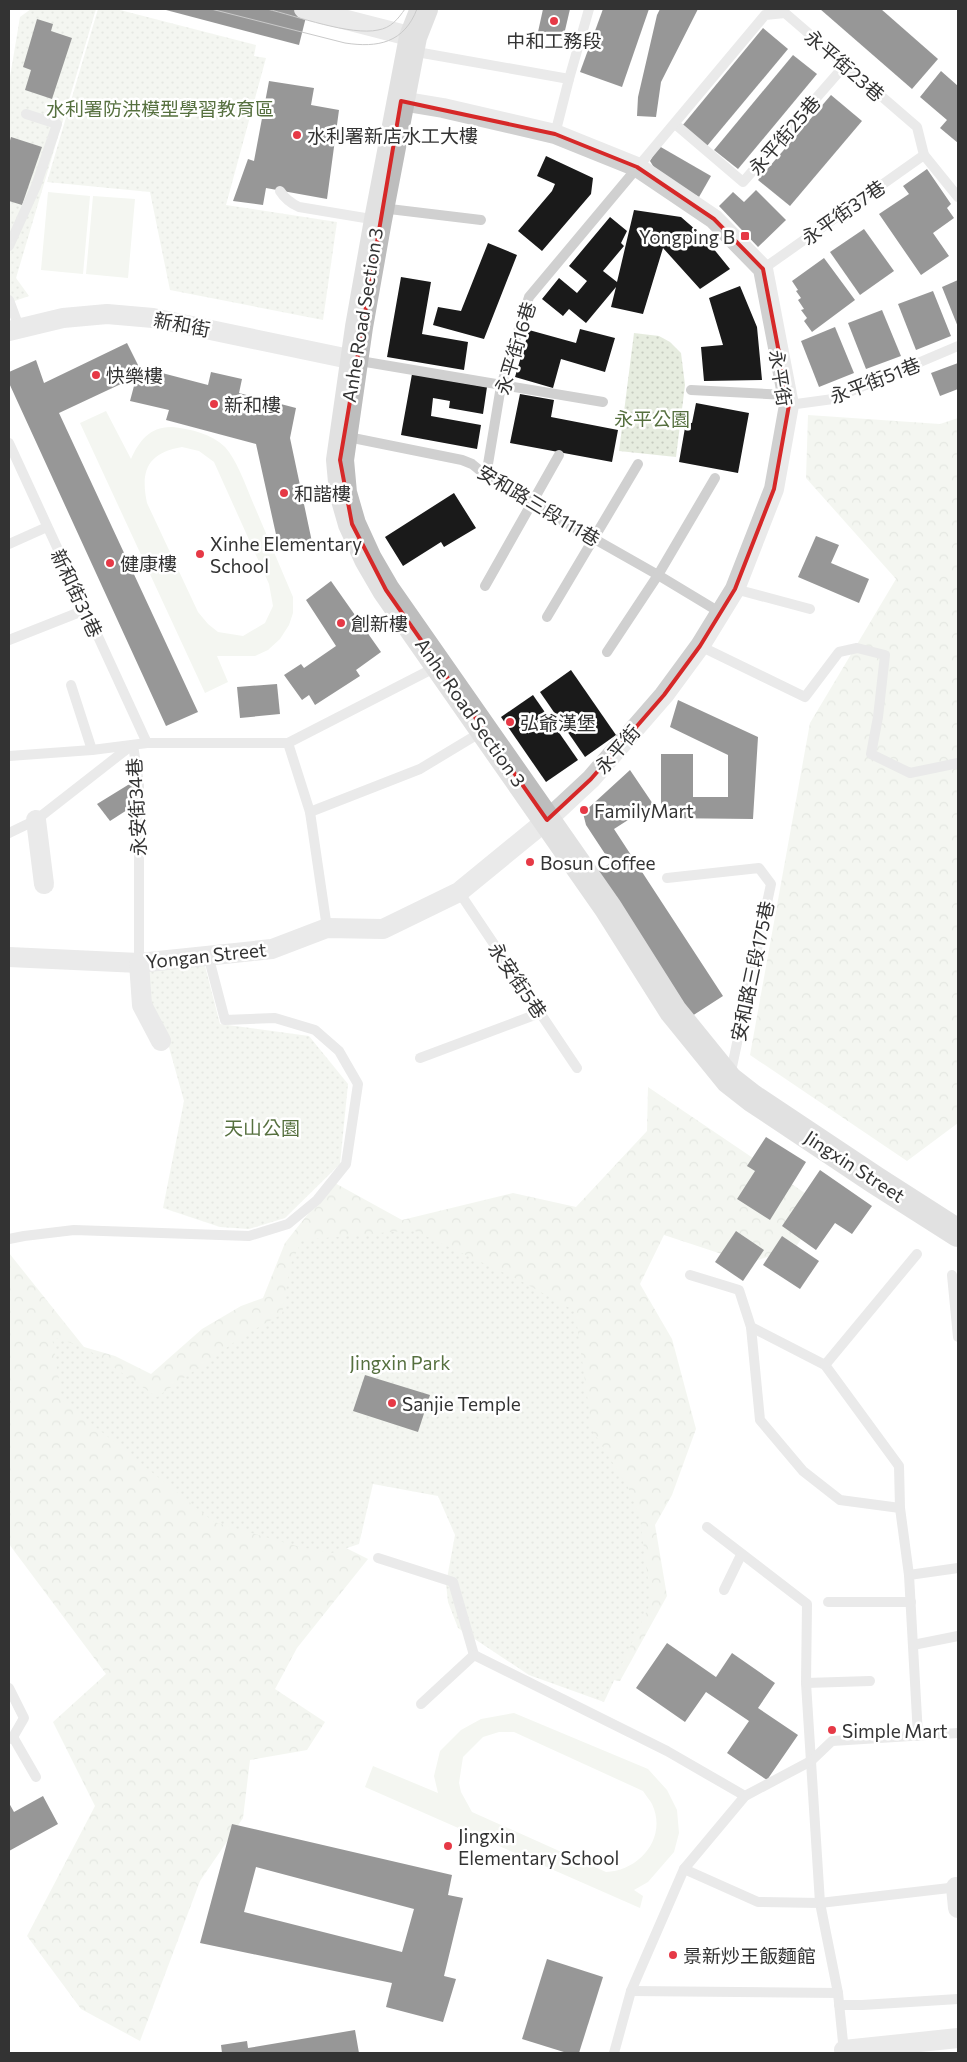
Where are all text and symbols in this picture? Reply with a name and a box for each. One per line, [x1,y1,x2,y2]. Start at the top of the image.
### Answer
marker: 中和工務段 [548,15,560,27]
street label: 永平街23巷 [801,24,889,106]
place label: 中和工務段 [506,29,602,52]
street label: 永平街25巷 [743,91,825,179]
park label: 水利署防洪模型學習教育區 [46,97,274,120]
place label: 水利署新店水工大樓 [307,124,478,147]
marker: 水利署新店水工大樓 [291,129,303,141]
street label: 永平街37巷 [797,175,889,249]
place label: Yongping B [639,225,735,248]
street label: Anhe Road Section 3 [337,226,387,404]
marker: Yongping B [739,230,751,242]
street label: 永平街16巷 [490,299,540,397]
street label: 新和街 [152,307,212,341]
street label: 永平街 [765,348,797,408]
street label: 永平街51巷 [827,352,923,408]
place label: 快樂樓 [106,364,163,387]
marker: 快樂樓 [90,369,102,381]
place label: 新和樓 [224,393,281,416]
marker: 新和樓 [208,398,220,410]
park label: 永平公園 [614,407,690,430]
street label: 安和路三段111巷 [474,460,604,550]
place label: 和諧樓 [294,482,351,505]
marker: 和諧樓 [278,487,290,499]
place label: Xinhe Elementary School [210,532,362,577]
street label: 新和街31巷 [47,545,107,641]
marker: Xinhe Elementary School [194,548,206,560]
place label: 健康樓 [120,552,177,575]
marker: 健康樓 [104,557,116,569]
place label: 創新樓 [351,612,408,635]
marker: 創新樓 [335,617,347,629]
street label: Anhe Road Section 3 [411,633,531,791]
place label: 弘爺漢堡 [520,711,596,734]
marker: 弘爺漢堡 [504,716,516,728]
street label: 永平街 [590,720,644,778]
street label: 永安街34巷 [122,757,150,857]
place label: FamilyMart [594,799,694,822]
marker: FamilyMart [578,804,590,816]
place label: Bosun Coffee [540,851,656,874]
marker: Bosun Coffee [524,856,536,868]
street label: 安和路三段175巷 [726,899,778,1043]
street label: Yongan Street [145,937,268,973]
street label: 永安街5巷 [484,938,552,1022]
park label: 天山公園 [224,1116,300,1139]
street label: Jingxin Street [801,1125,910,1207]
park label: Jingxin Park [350,1351,450,1374]
place label: Sanjie Temple [402,1392,521,1415]
marker: Sanjie Temple [386,1397,398,1409]
place label: Simple Mart [842,1719,948,1742]
marker: Simple Mart [826,1724,838,1736]
place label: Jingxin Elementary School [458,1824,619,1869]
marker: Jingxin Elementary School [442,1840,454,1852]
place label: 景新炒王飯麵館 [683,1944,816,1967]
marker: 景新炒王飯麵館 [667,1949,679,1961]

